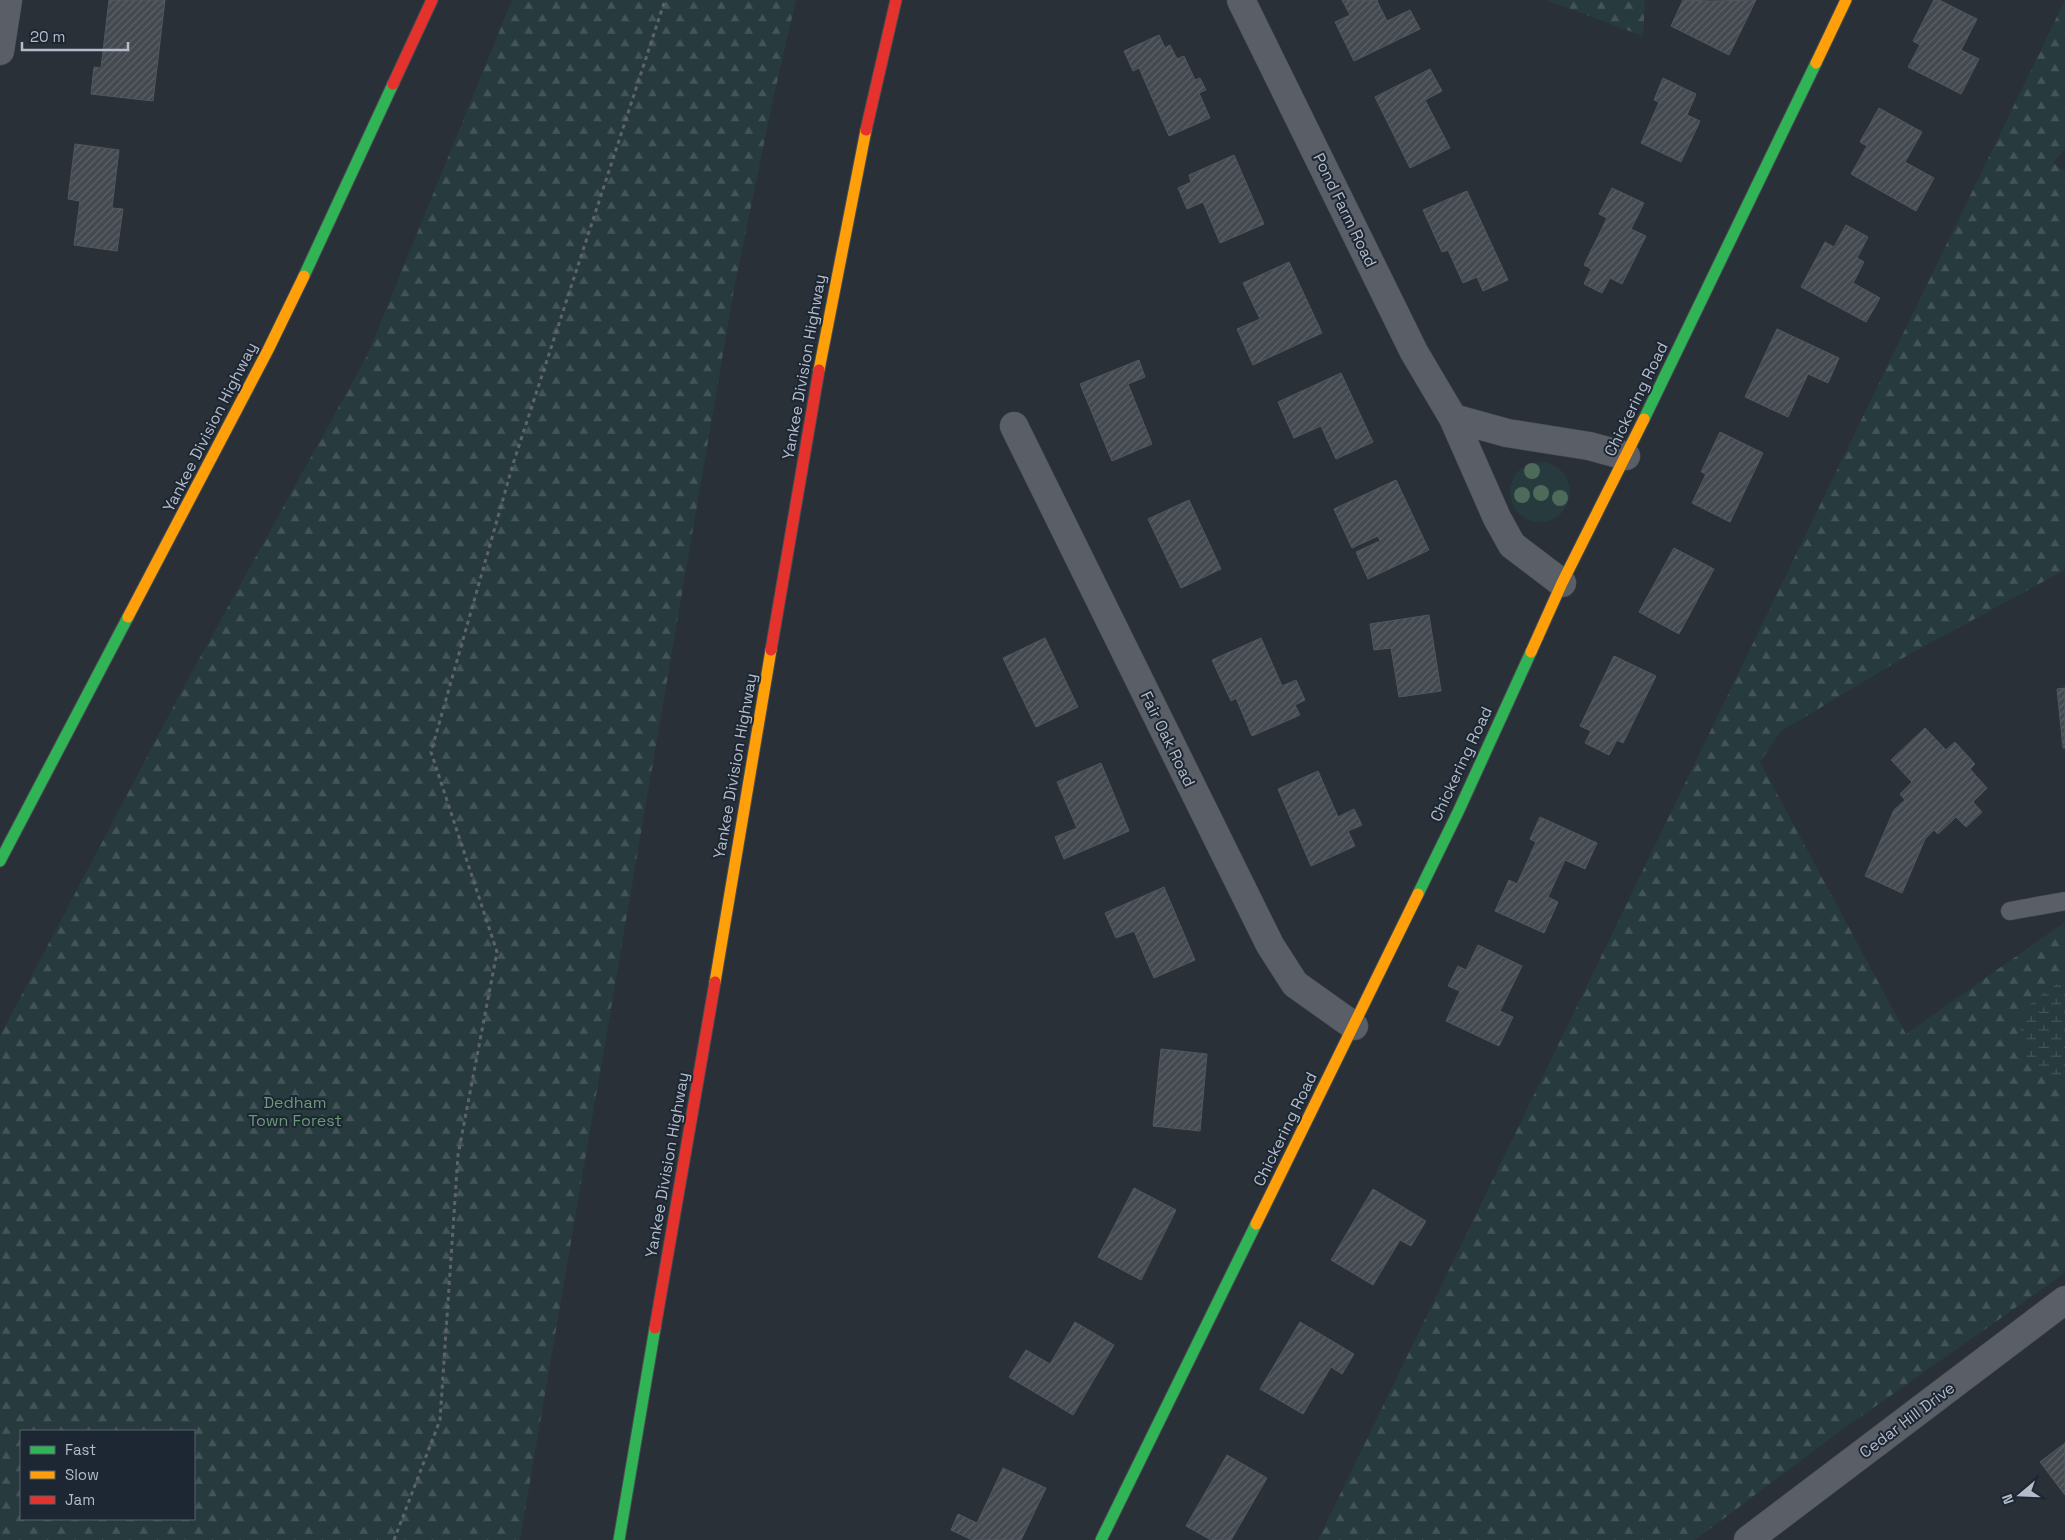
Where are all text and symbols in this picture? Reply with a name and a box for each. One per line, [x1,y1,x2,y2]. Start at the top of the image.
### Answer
scale bar [22,20,129,52]
text: 20 m [30,27,65,46]
street label: Pond Farm Road [1308,150,1382,270]
street label: Yankee Division Highway [777,273,831,461]
street label: Chickering Road [1599,338,1673,460]
street label: Yankee Division Highway [158,339,262,515]
street label: Yankee Division Highway [708,672,762,860]
street label: Fair Oak Road [1136,688,1200,790]
street label: Chickering Road [1425,703,1497,825]
street label: Chickering Road [1248,1068,1322,1190]
street label: Yankee Division Highway [640,1071,694,1259]
park label: Dedham Town Forest [248,1092,342,1131]
street label: Cedar Hill Drive [1855,1377,1959,1463]
legend [20,1430,195,1520]
text: Fast [65,1440,96,1459]
text: Slow [65,1465,99,1484]
north arrow [1995,1470,2045,1520]
text: Jam [65,1490,95,1509]
text: N [1998,1492,2018,1507]

